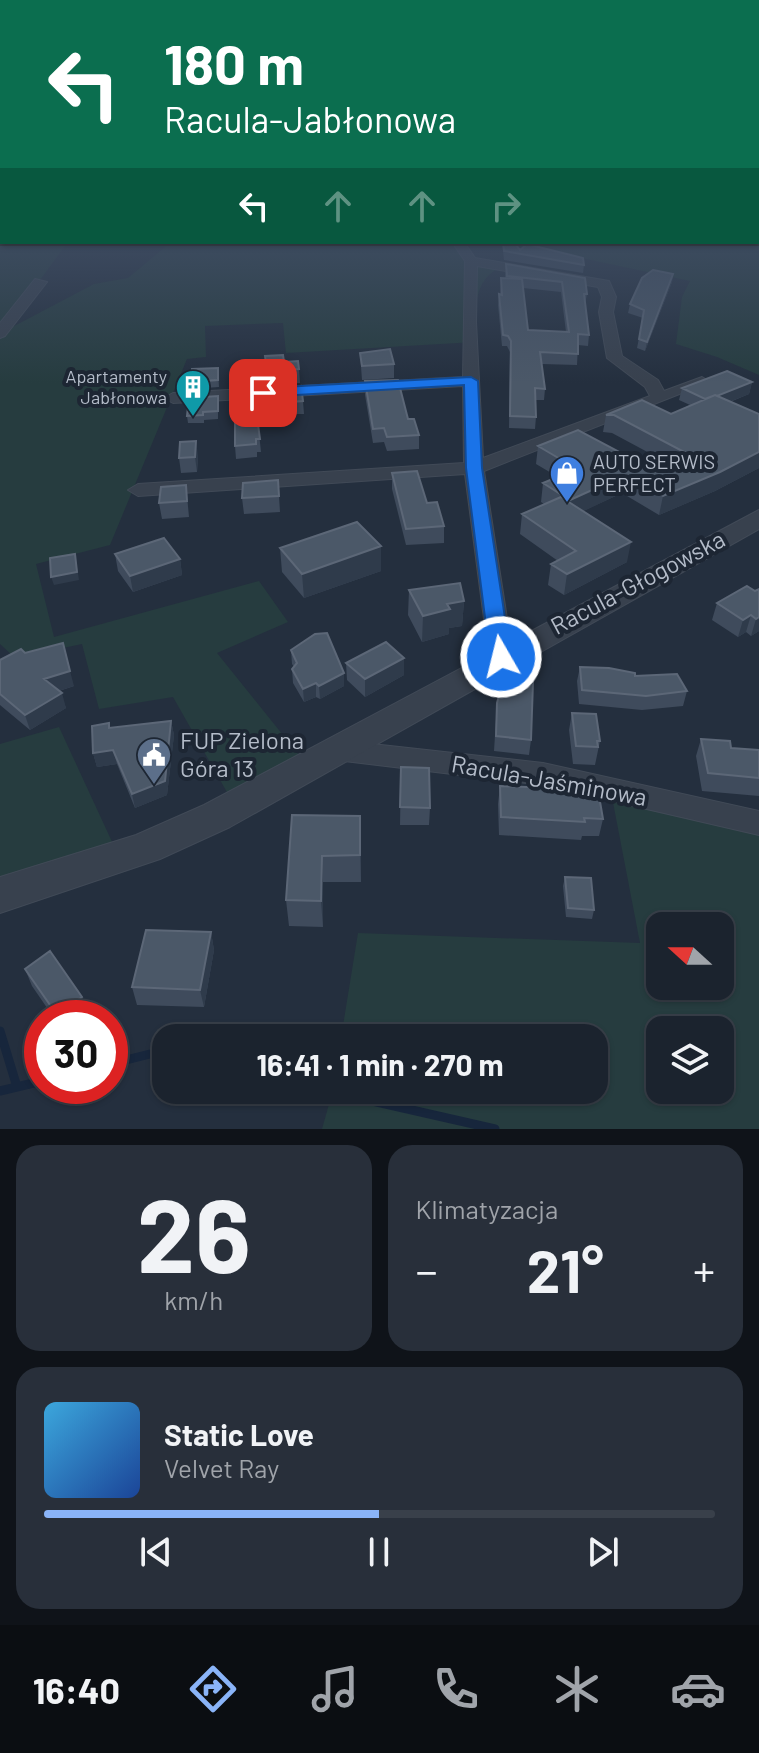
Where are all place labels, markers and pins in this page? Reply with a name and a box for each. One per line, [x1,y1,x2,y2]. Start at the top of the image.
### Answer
pin [229,359,297,427]
place label: Apartamenty Jabłonowa [65,365,167,408]
building icon: Apartamenty Jabłonowa [174,368,212,418]
place label: AUTO SERWIS PERFECT [593,449,715,496]
shop icon: AUTO SERWIS PERFECT [548,454,586,504]
place label: FUP Zielona Góra 13 [180,725,304,782]
public building icon: FUP Zielona Góra 13 [135,736,173,786]

